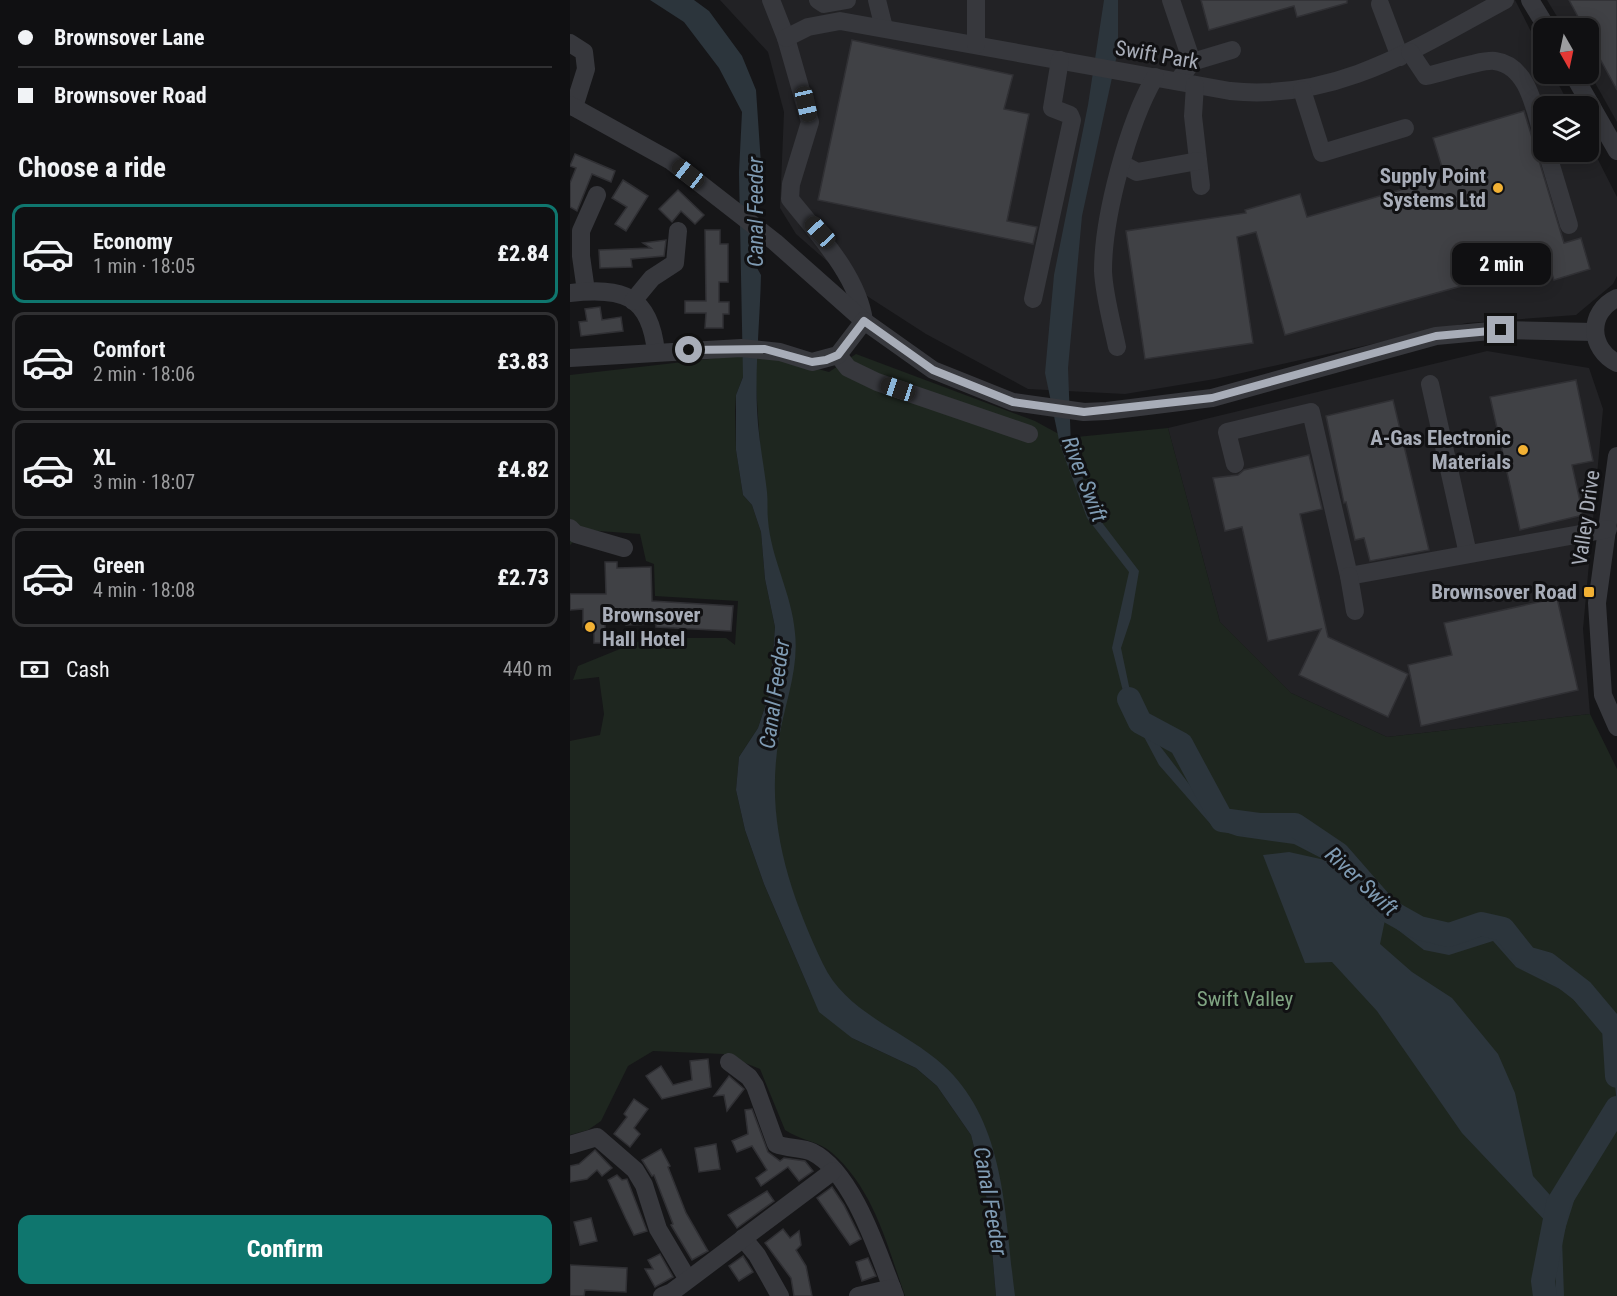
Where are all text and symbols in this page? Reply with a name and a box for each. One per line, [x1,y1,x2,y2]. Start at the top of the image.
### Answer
north arrow [1533,18,1599,84]
map controls [1533,18,1599,162]
text: Brownsover Lane [54,25,205,50]
street label: Swift Park [1113,36,1201,74]
text: Brownsover Road [54,83,207,108]
car [793,84,819,124]
button: layers [1533,96,1599,162]
text: Choose a ride [18,152,166,184]
car [668,156,708,192]
water label: Canal Feeder [743,157,768,267]
place label: Supply Point Systems Ltd [1380,164,1486,212]
marker: Supply Point Systems Ltd [1491,181,1505,195]
car [801,213,839,251]
icon: car [21,227,75,281]
text: Economy [93,229,173,254]
text: £2.84 [497,241,549,266]
callout: 2 min [1452,243,1550,285]
text: 2 min [1479,252,1524,276]
text: 1 min · 18:05 [93,254,195,278]
route end [1487,316,1514,343]
icon: car [21,335,75,389]
route start [675,336,702,363]
text: Comfort [93,337,166,362]
text: £3.83 [497,349,549,374]
text: 2 min · 18:06 [93,362,195,386]
car [878,375,918,403]
place label: A-Gas Electronic Materials [1370,426,1511,474]
water label: River Swift [1057,433,1113,526]
icon: car [21,443,75,497]
marker: A-Gas Electronic Materials [1516,443,1530,457]
text: XL [93,445,116,470]
text: £4.82 [497,457,549,482]
street label: Valley Drive [1567,469,1605,567]
text: 3 min · 18:07 [93,470,195,494]
icon: car [21,551,75,605]
text: Green [93,553,145,578]
text: £2.73 [497,565,549,590]
text: 4 min · 18:08 [93,578,195,602]
place label: Brownsover Road [1431,580,1577,604]
marker: Brownsover Road [1582,585,1596,599]
place label: Brownsover Hall Hotel [602,603,701,651]
marker: Brownsover Hall Hotel [583,620,597,634]
water label: Canal Feeder [754,637,795,750]
icon: cash [18,653,51,686]
text: Cash [66,657,110,682]
text: 440 m [503,657,552,681]
water label: River Swift [1320,842,1403,922]
park label: Swift Valley [1197,987,1293,1011]
water label: Canal Feeder [969,1145,1012,1258]
button: Confirm [18,1215,552,1284]

